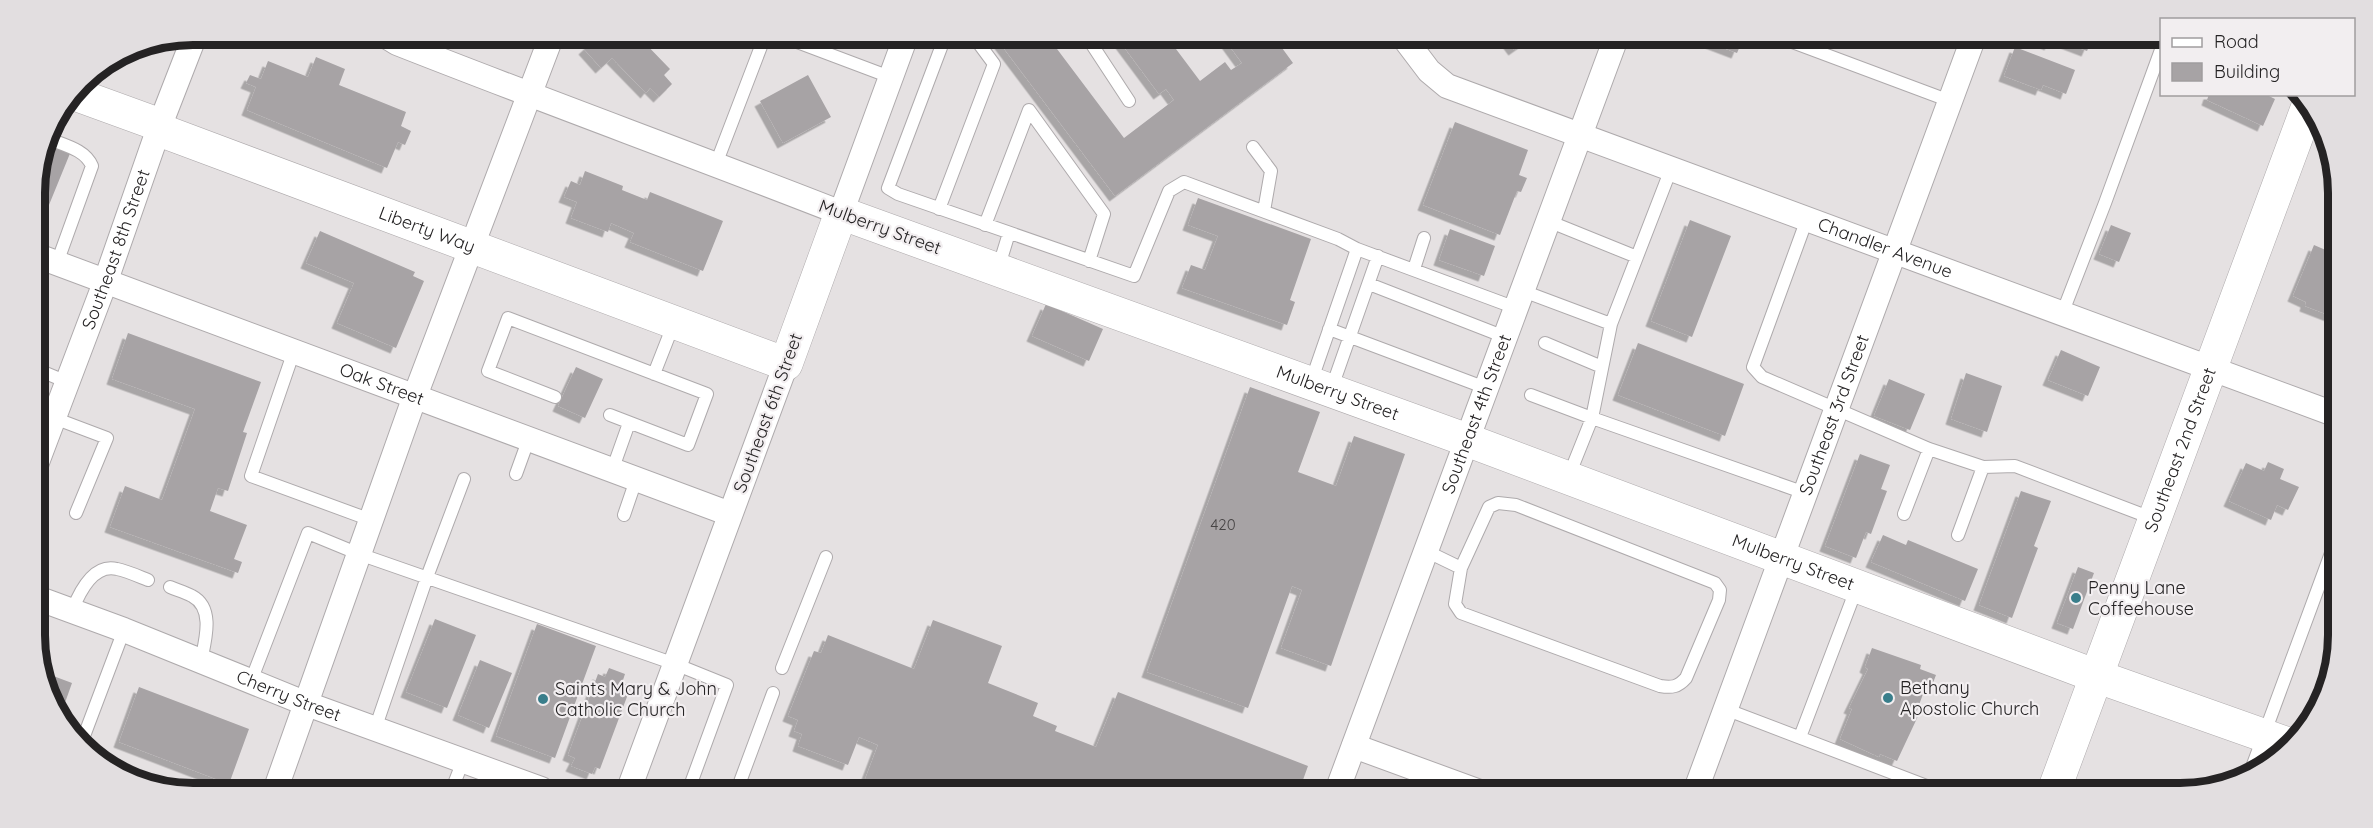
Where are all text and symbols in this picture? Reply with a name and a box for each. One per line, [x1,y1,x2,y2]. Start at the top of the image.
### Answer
legend [2160,18,2355,96]
text: Road [2214,30,2259,53]
text: Building [2214,60,2280,83]
street label: Southeast 8th Street [76,166,155,333]
street label: Mulberry Street [816,194,945,259]
street label: Liberty Way [376,201,479,258]
street label: Chandler Avenue [1815,212,1956,283]
street label: Southeast 6th Street [728,330,807,496]
street label: Southeast 4th Street [1436,331,1516,497]
street label: Southeast 3rd Street [1794,331,1874,498]
street label: Oak Street [336,358,427,410]
street label: Mulberry Street [1273,360,1402,425]
street label: Southeast 2nd Street [2139,364,2221,535]
house number: 420 [1210,515,1236,534]
street label: Mulberry Street [1729,529,1857,595]
place label: Penny Lane Coffeehouse [2088,576,2194,620]
marker: Penny Lane Coffeehouse [2069,591,2083,605]
street label: Cherry Street [233,665,344,726]
place label: Bethany Apostolic Church [1900,676,2039,720]
place label: Saints Mary & John Catholic Church [555,677,717,721]
marker: Bethany Apostolic Church [1881,691,1895,705]
marker: Saints Mary & John Catholic Church [536,692,550,706]

